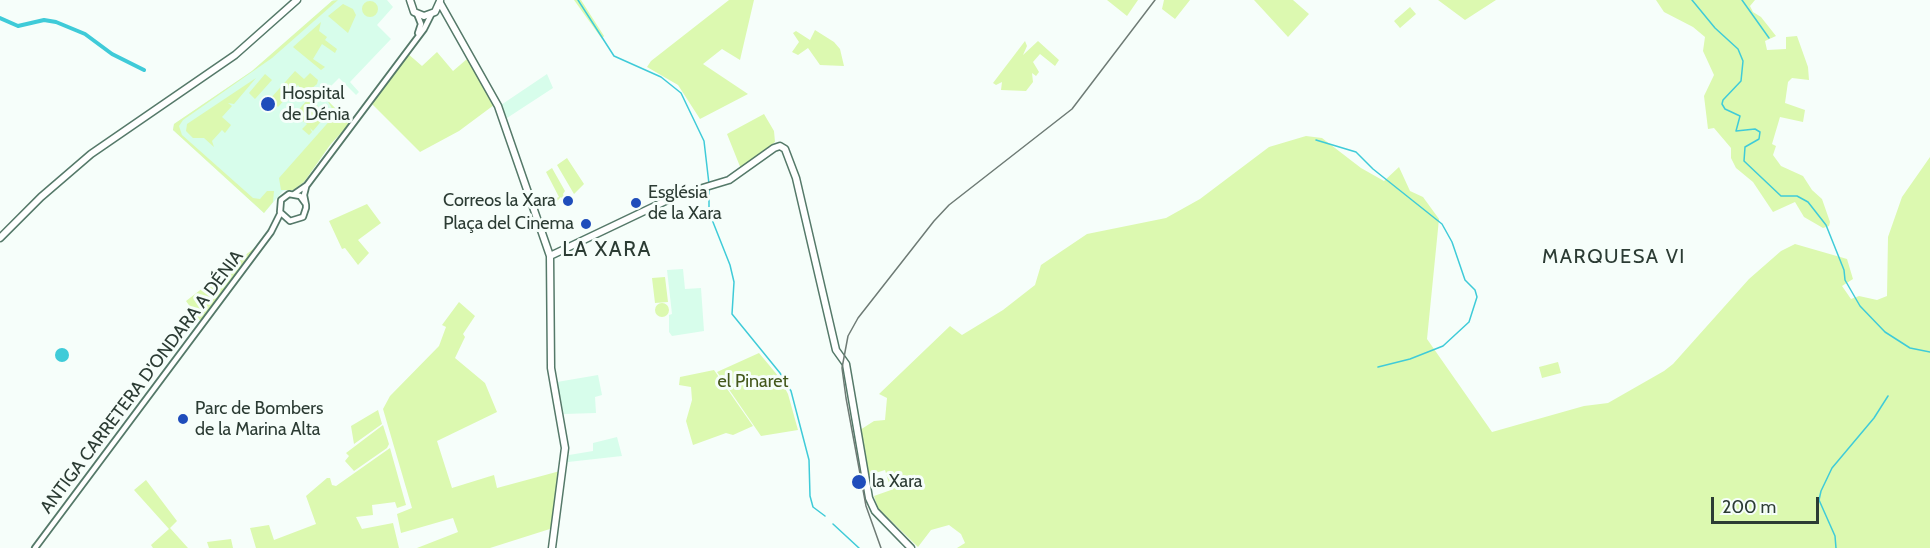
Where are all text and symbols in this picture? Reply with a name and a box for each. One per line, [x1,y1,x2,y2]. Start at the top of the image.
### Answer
place label: Hospital de Dénia [282,83,350,125]
marker: Hospital de Dénia [259,95,277,113]
place label: Església de la Xara [648,182,722,224]
place label: Correos la Xara [443,190,556,212]
marker: Correos la Xara [561,194,575,208]
marker: Església de la Xara [629,196,643,210]
place label: Plaça del Cinema [443,213,574,235]
marker: Plaça del Cinema [579,217,593,231]
district label: LA XARA [562,237,652,263]
district label: MARQUESA VI [1542,245,1686,269]
street label: ANTIGA CARRETERA D'ONDARA A DÉNIA [36,246,248,518]
park label: el Pinaret [718,371,788,393]
place label: Parc de Bombers de la Marina Alta [195,398,323,440]
marker: Parc de Bombers de la Marina Alta [176,412,190,426]
place label: la Xara [872,471,922,493]
marker: la Xara [850,473,868,491]
scale bar [1714,485,1822,523]
text: 200 m [1722,496,1776,518]

